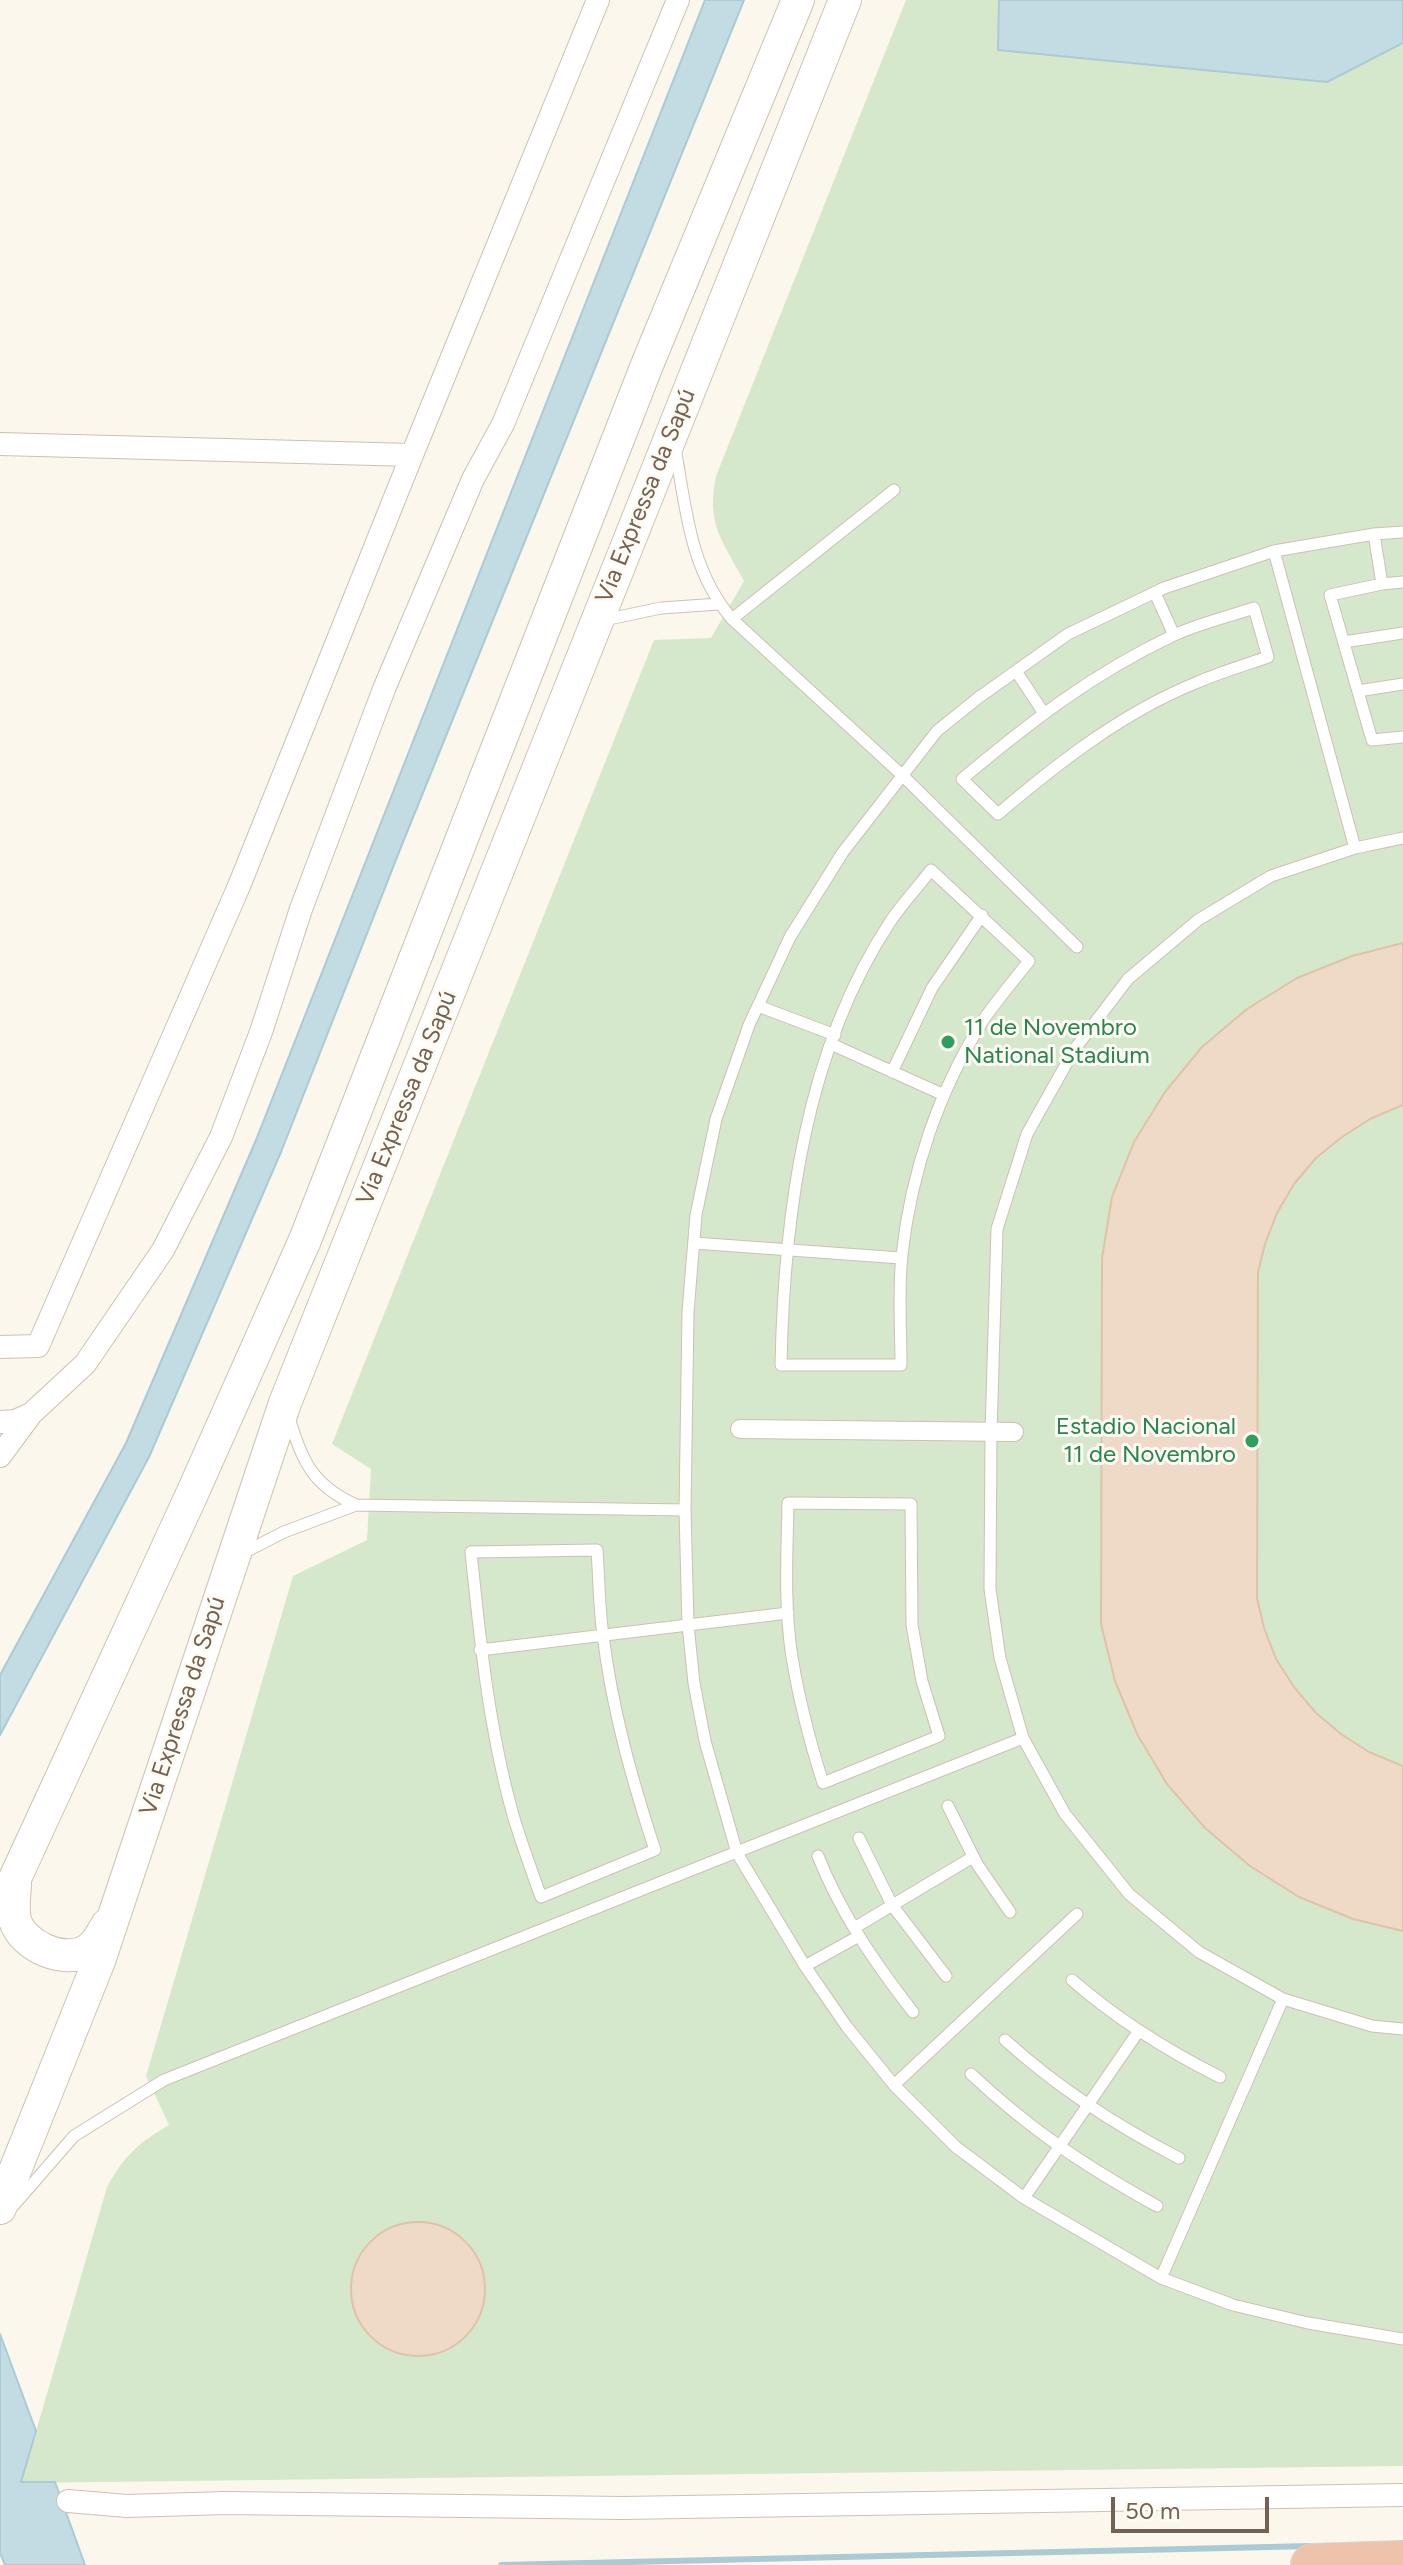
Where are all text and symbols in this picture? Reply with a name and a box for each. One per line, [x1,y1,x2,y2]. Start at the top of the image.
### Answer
street label: Via Expressa da Sapú [590,385,702,607]
street label: Via Expressa da Sapú [351,987,463,1209]
place label: 11 de Novembro National Stadium [964,1014,1150,1070]
marker: 11 de Novembro National Stadium [939,1033,957,1051]
place label: Estadio Nacional 11 de Novembro [1056,1413,1236,1469]
marker: Estadio Nacional 11 de Novembro [1243,1432,1261,1450]
street label: Via Expressa da Sapú [134,1593,232,1819]
scale bar [1115,2481,1273,2531]
text: 50 m [1125,2496,1181,2525]

